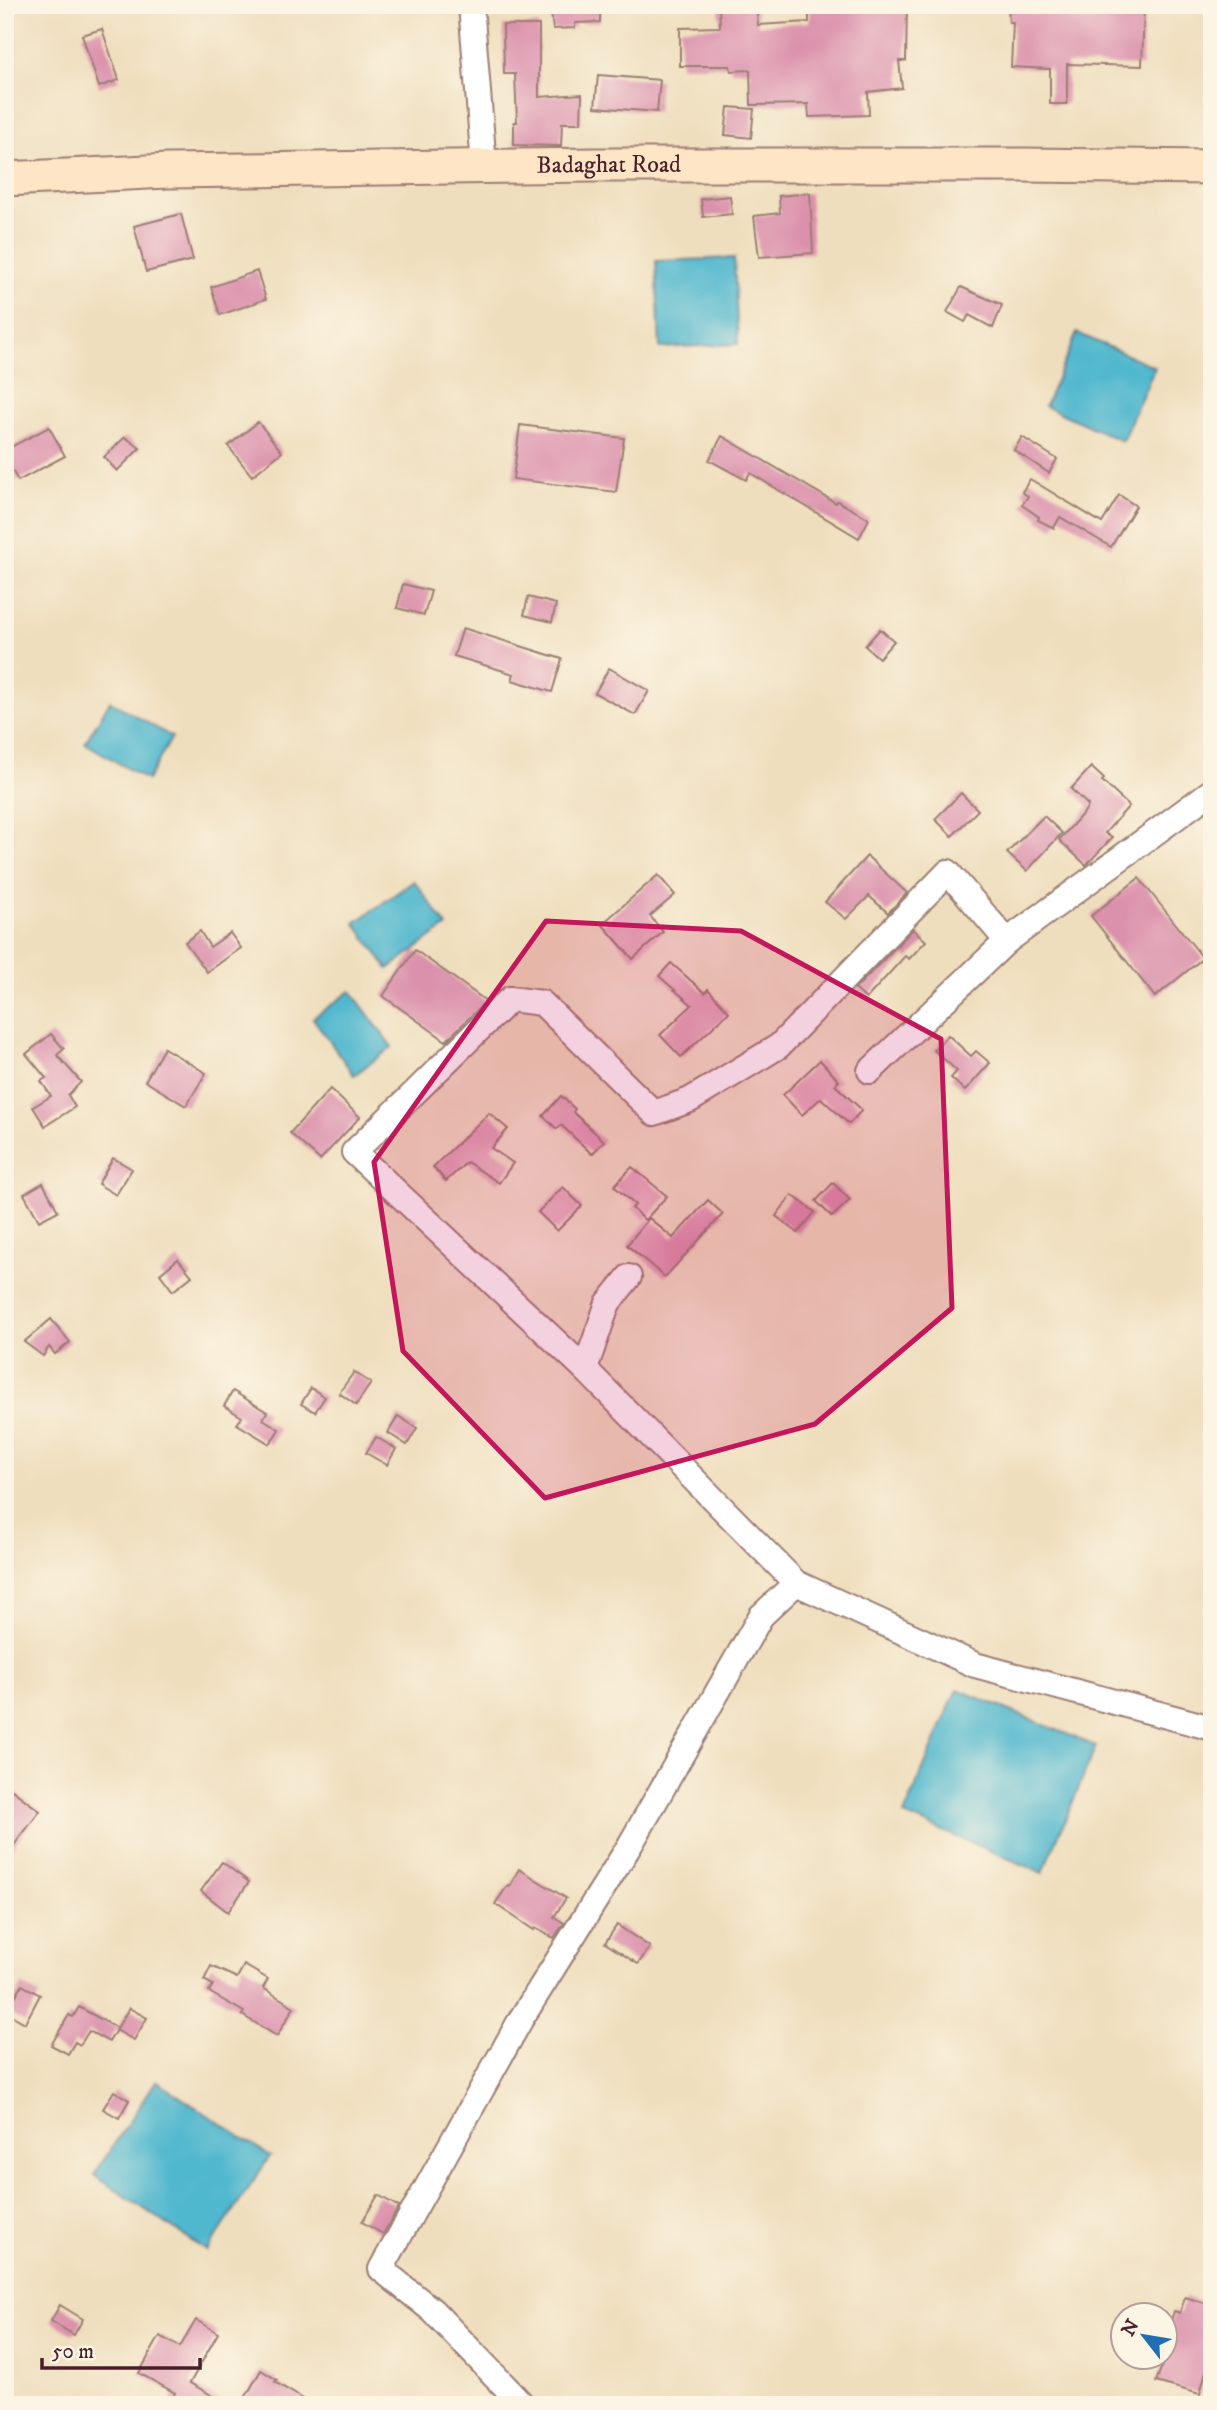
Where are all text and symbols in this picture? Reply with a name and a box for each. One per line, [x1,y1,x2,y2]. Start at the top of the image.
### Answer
street label: Badaghat Road [536,150,681,181]
north arrow [1108,2302,1178,2372]
text: N [1117,2315,1145,2341]
scale bar [42,2326,200,2370]
text: 50 m [52,2339,94,2365]

